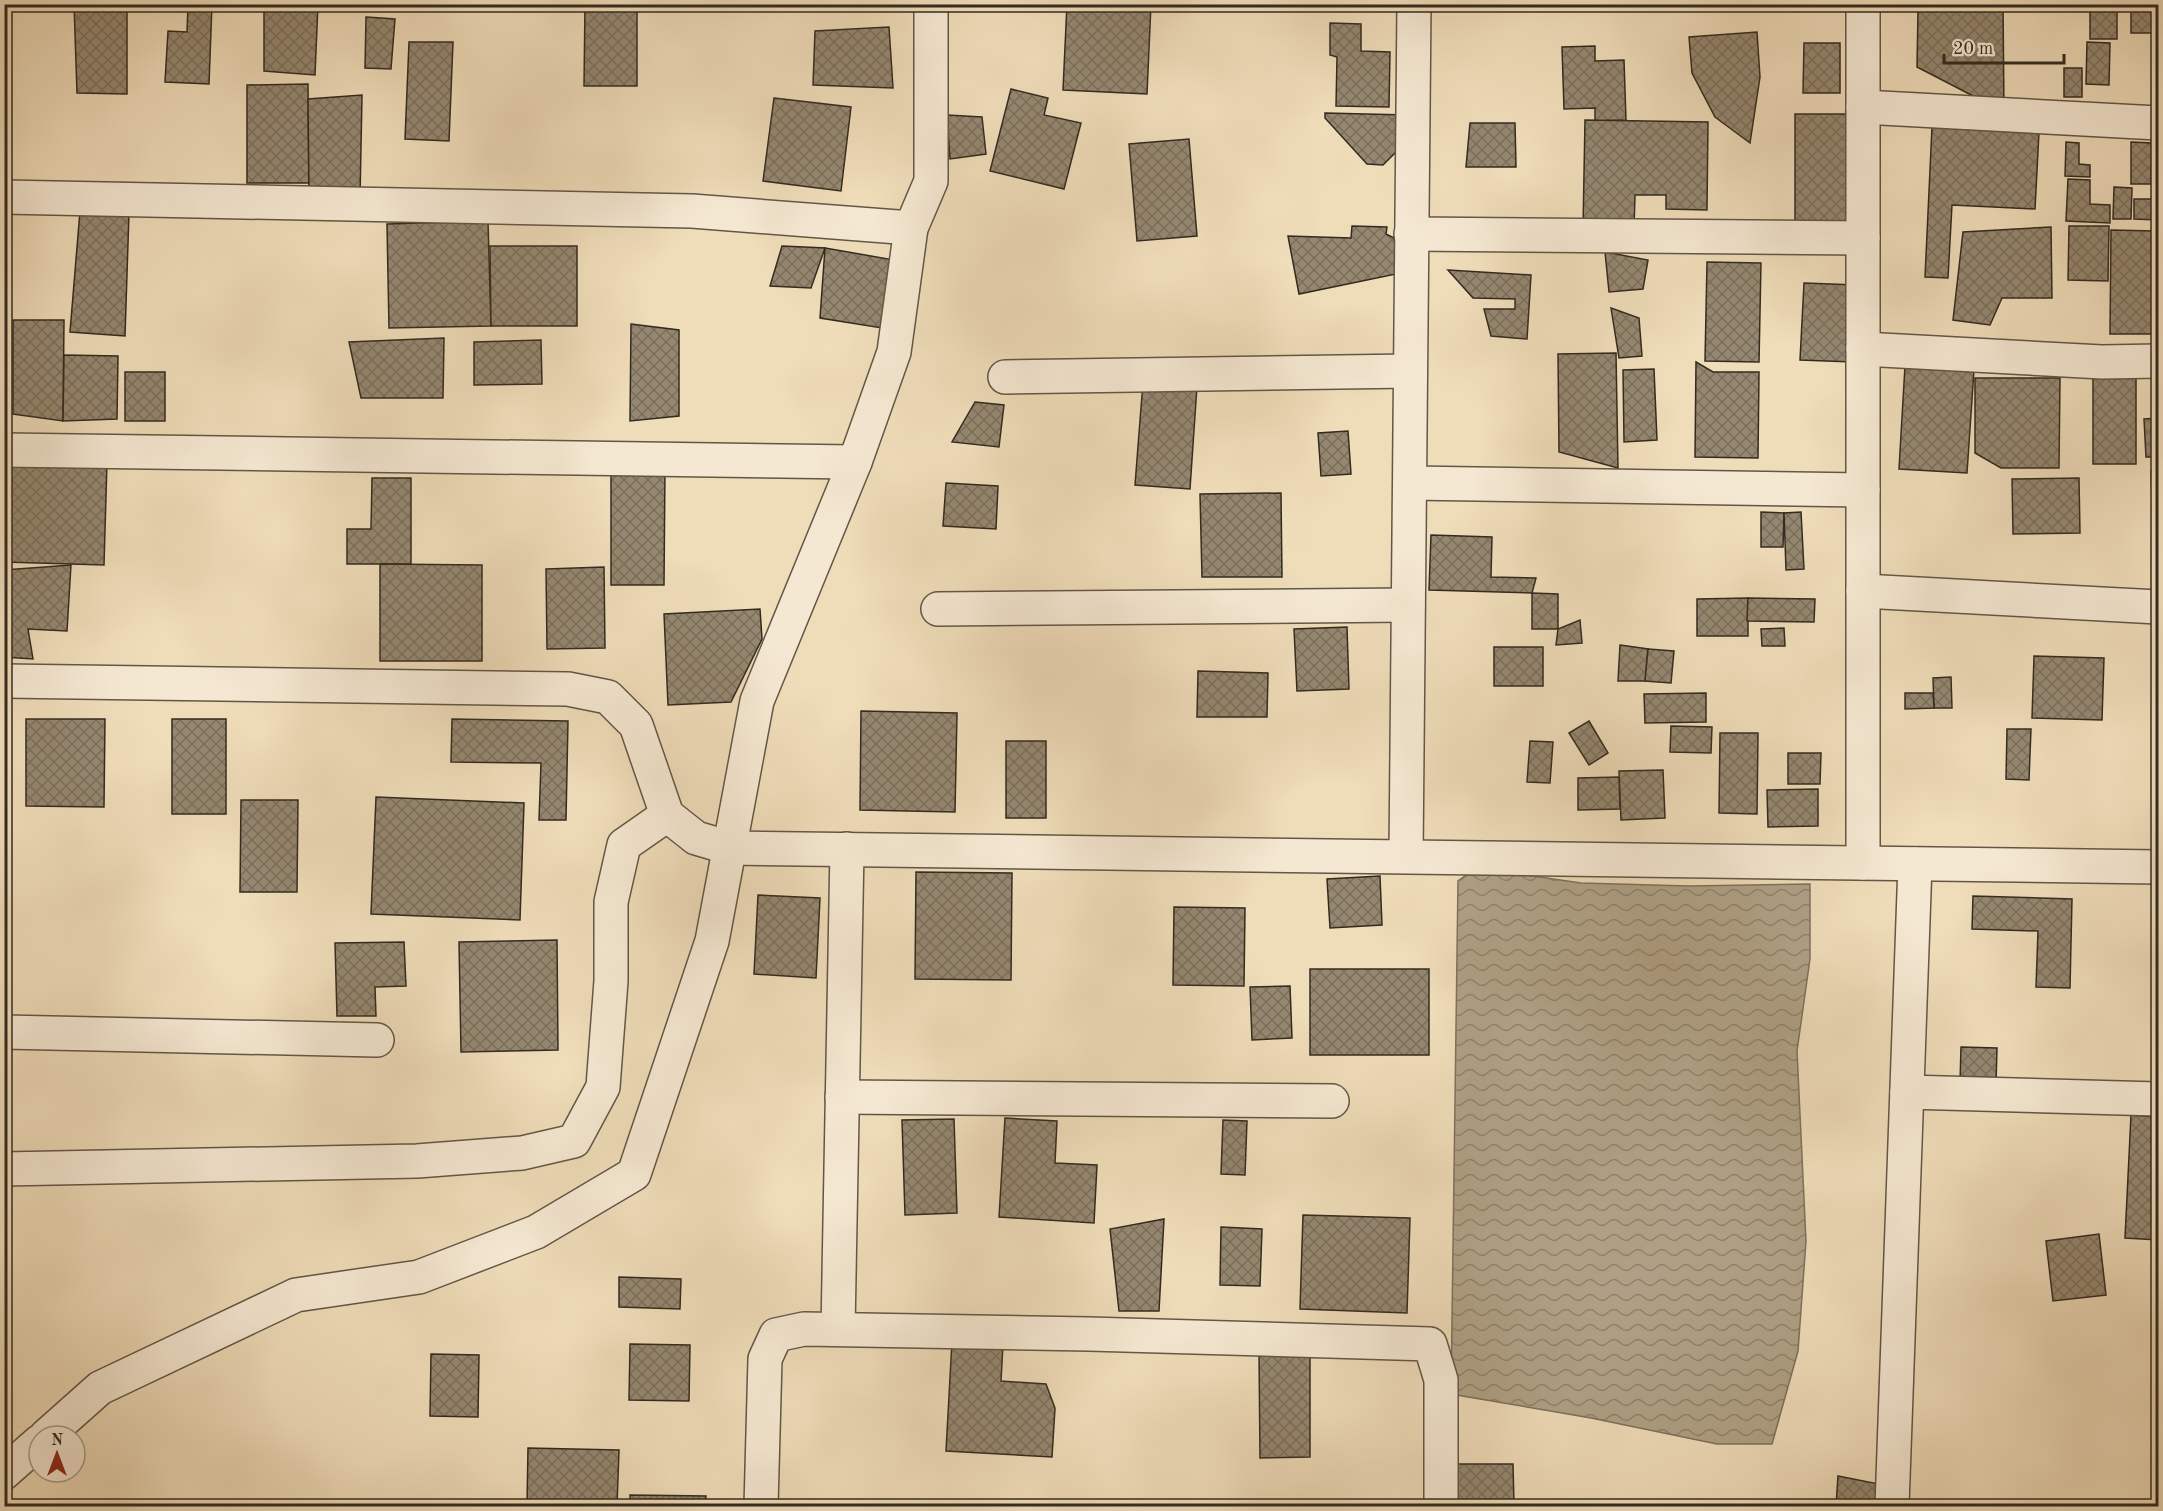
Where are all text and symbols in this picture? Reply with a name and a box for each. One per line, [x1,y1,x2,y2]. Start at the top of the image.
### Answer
scale bar [1944,27,2064,65]
text: 20 m [1953,40,1993,58]
north arrow [27,1424,87,1484]
text: N [51,1433,64,1449]

